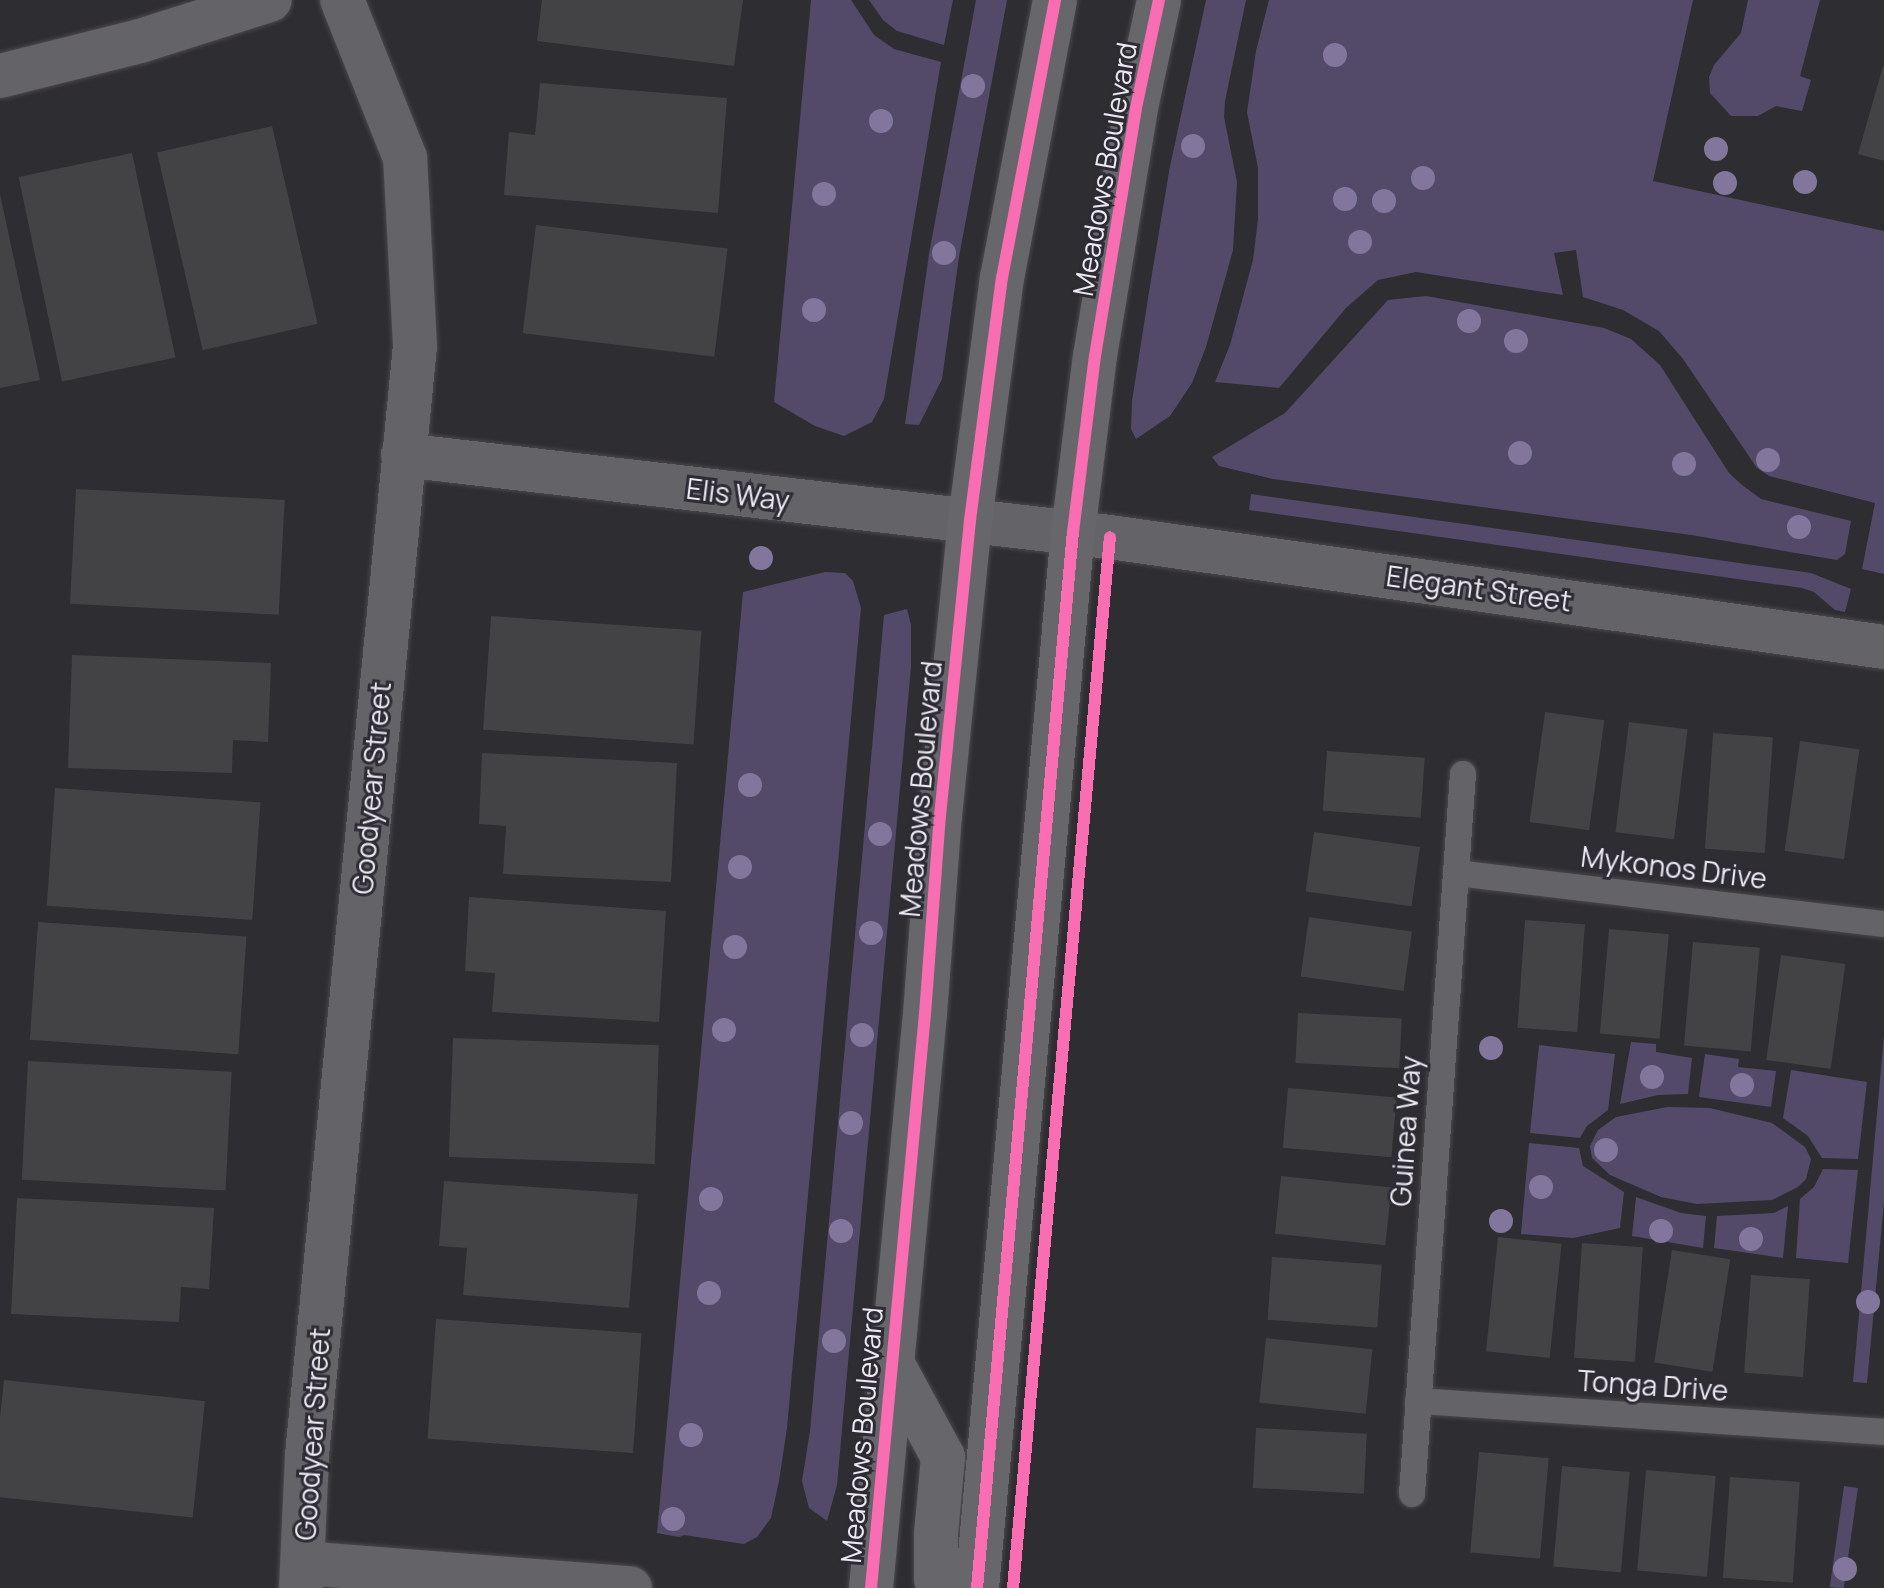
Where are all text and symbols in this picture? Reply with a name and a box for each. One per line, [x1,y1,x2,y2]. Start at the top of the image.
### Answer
street label: Meadows Boulevard [1065,40,1143,298]
street label: Elis Way [684,471,792,517]
street label: Elegant Street [1384,558,1574,618]
street label: Meadows Boulevard [892,660,948,918]
street label: Goodyear Street [345,680,397,896]
street label: Mykonos Drive [1579,839,1769,895]
street label: Guinea Way [1383,1054,1427,1208]
street label: Meadows Boulevard [833,1306,889,1564]
street label: Goodyear Street [288,1326,336,1542]
street label: Tonga Drive [1577,1363,1729,1407]

